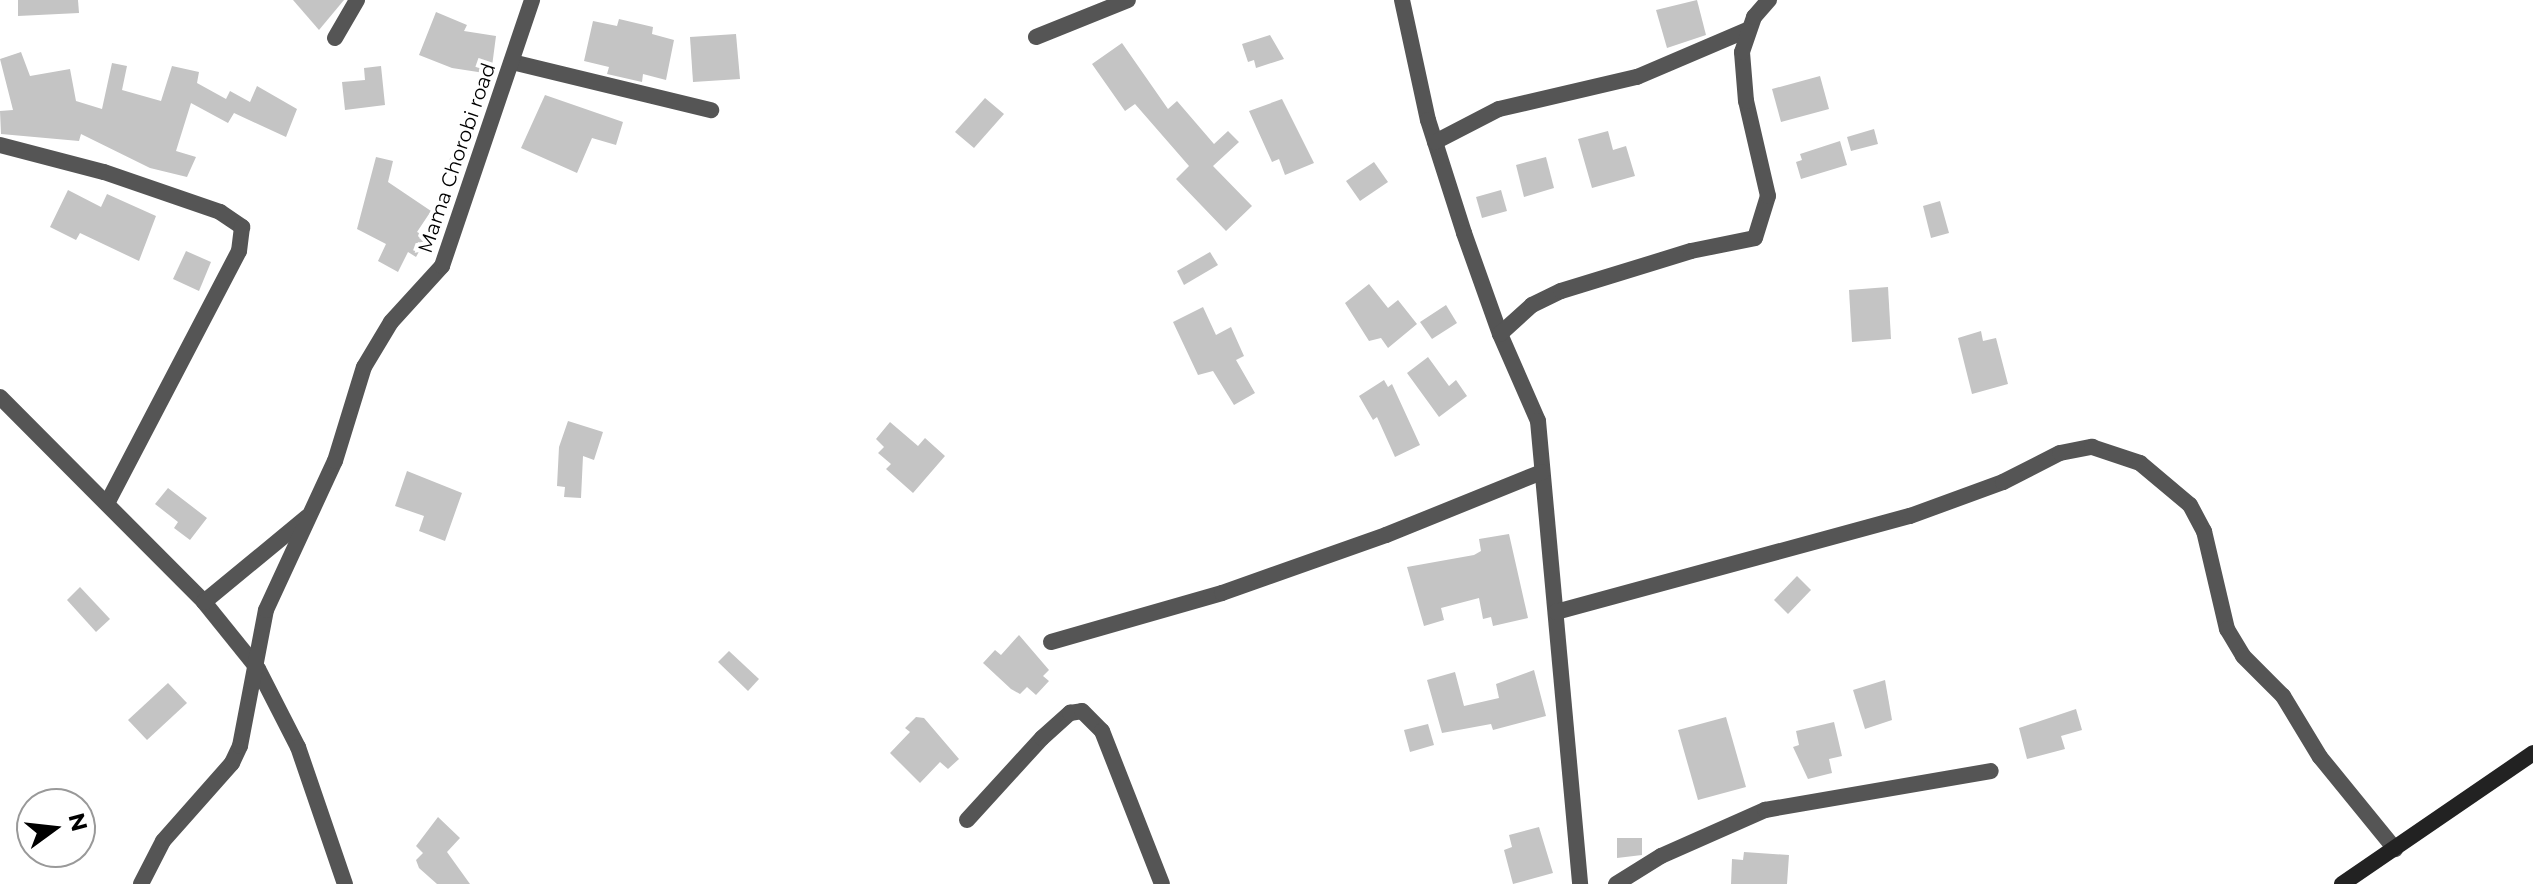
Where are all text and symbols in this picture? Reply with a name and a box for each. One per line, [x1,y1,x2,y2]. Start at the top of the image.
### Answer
street label: Mama Chorobi road [413,60,501,256]
north arrow [16,788,96,868]
text: N [62,810,93,834]

